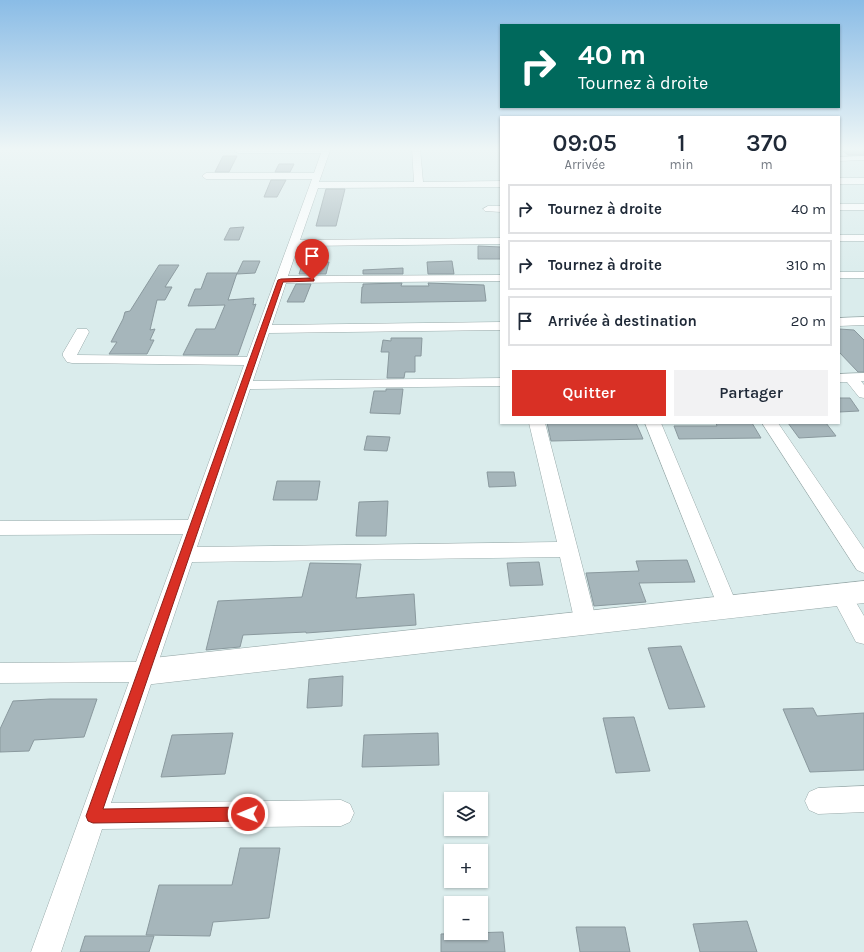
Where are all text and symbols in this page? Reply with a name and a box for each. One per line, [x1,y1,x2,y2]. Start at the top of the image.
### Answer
text: 40 m [578,38,646,71]
icon: right [512,40,564,92]
text: Tournez à droite [578,72,708,94]
text: 09:05 [553,129,617,157]
text: 1 [677,129,686,157]
text: 370 [746,129,787,157]
text: Arrivée [564,157,605,172]
text: min [670,157,693,172]
text: m [761,157,773,172]
icon: right [514,198,536,220]
text: Tournez à droite [548,200,662,218]
text: 40 m [791,200,826,218]
pin [295,239,329,280]
icon: arrive [301,245,323,267]
icon: right [514,254,536,276]
text: Tournez à droite [548,256,662,274]
text: 310 m [786,256,826,274]
icon: arrive [514,310,536,332]
text: Arrivée à destination [548,312,697,330]
text: 20 m [791,312,826,330]
button: Quitter [512,370,666,416]
button: Partager [674,370,828,416]
map controls [444,792,488,940]
button: layers [444,792,488,836]
position arrow [227,793,269,835]
button: + [444,844,488,888]
button: − [444,896,488,940]

